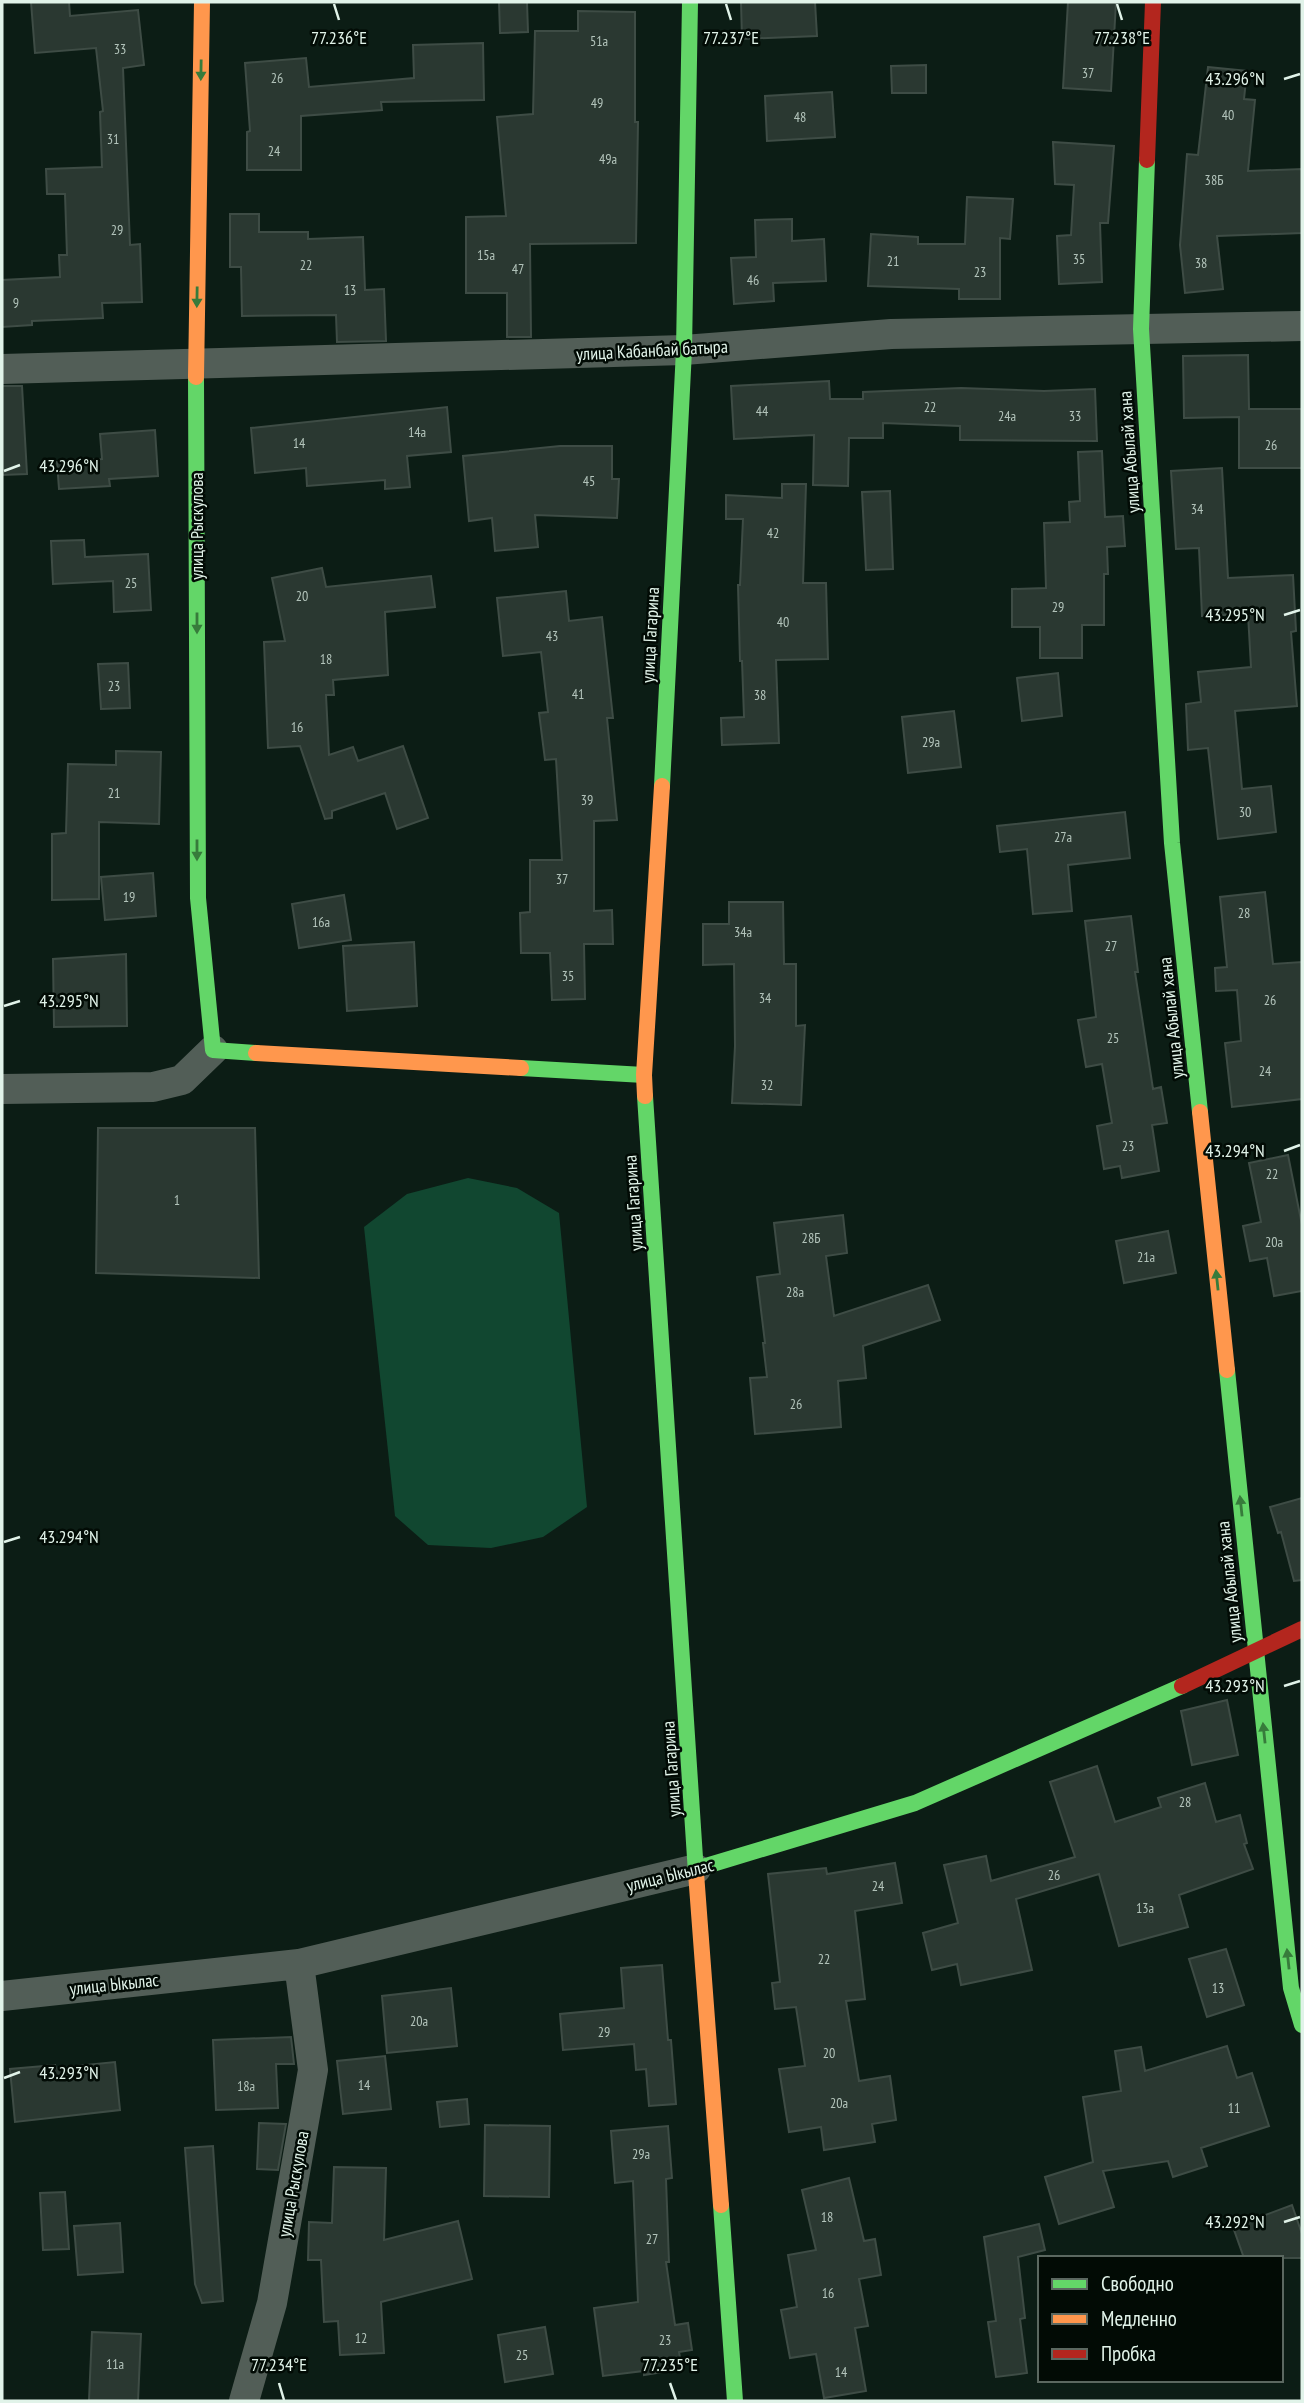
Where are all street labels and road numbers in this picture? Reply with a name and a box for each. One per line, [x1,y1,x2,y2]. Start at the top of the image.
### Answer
street label: улица Кабанбай батыра [576,335,728,365]
street label: улица Абылай хана [1113,390,1145,514]
street label: улица Рыскулова [185,472,208,580]
street label: улица Гагарина [636,586,664,684]
street label: улица Абылай хана [1153,956,1189,1080]
street label: улица Гагарина [618,1154,648,1252]
street label: улица Абылай хана [1211,1520,1247,1644]
street label: улица Гагарина [656,1720,686,1818]
street label: улица Ыкылас [624,1853,717,1897]
street label: улица Ыкылас [68,1968,160,2000]
street label: улица Рыскулова [272,2129,314,2239]

